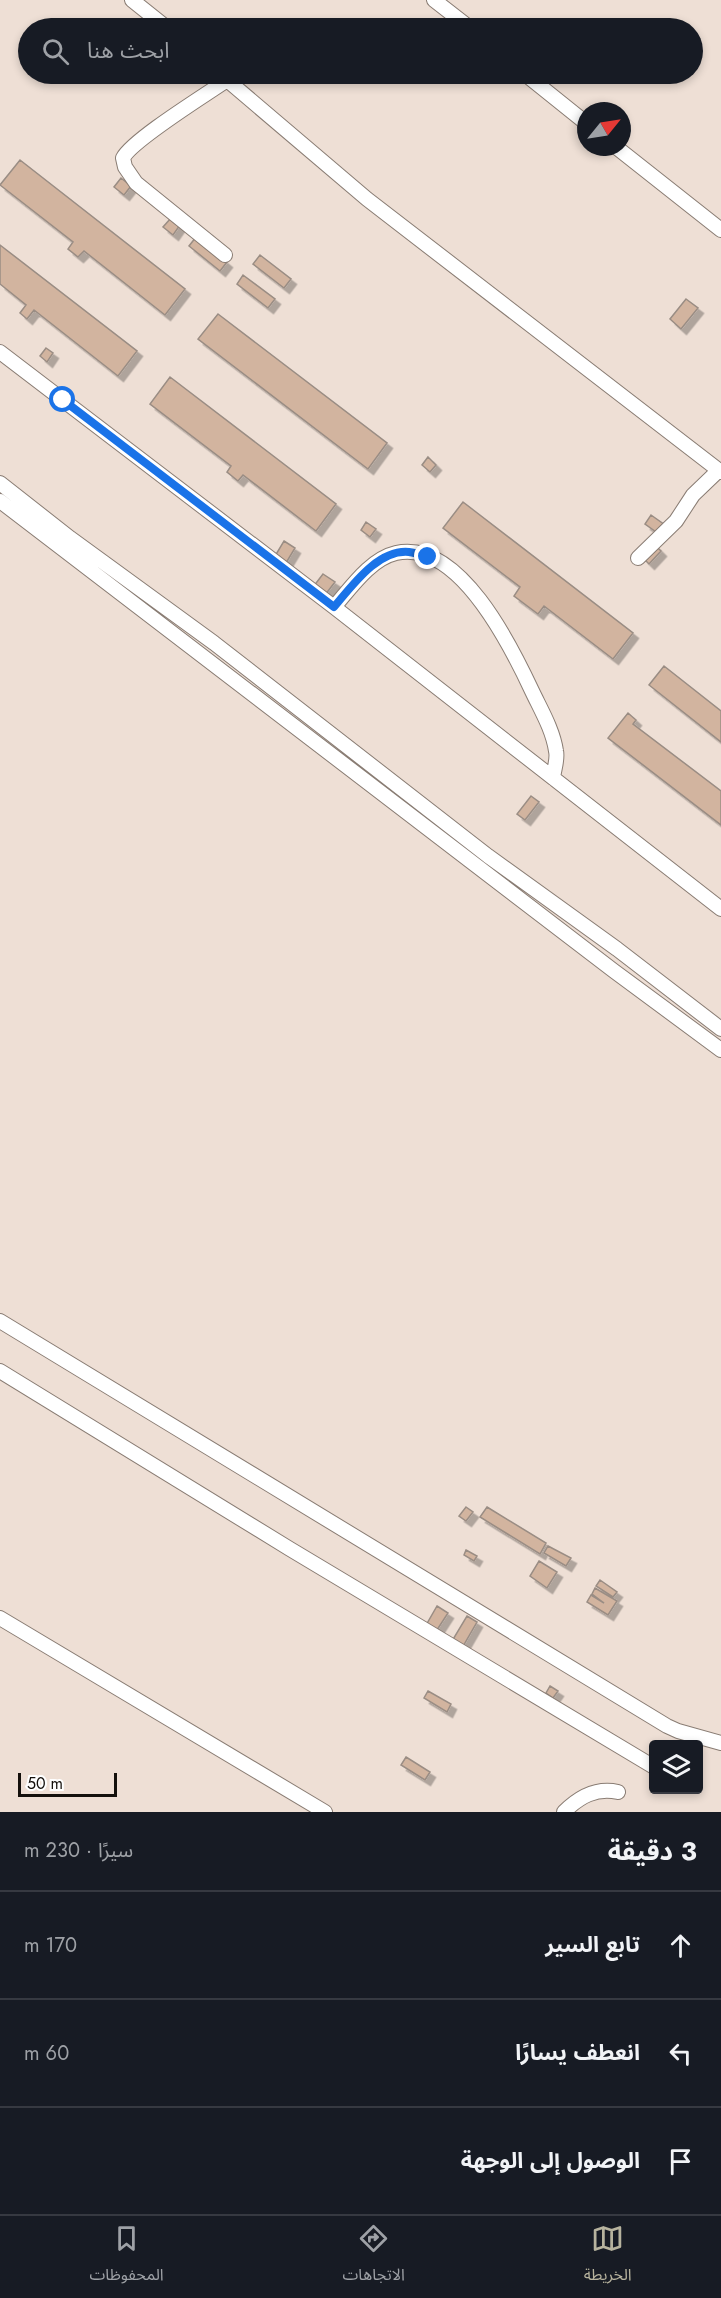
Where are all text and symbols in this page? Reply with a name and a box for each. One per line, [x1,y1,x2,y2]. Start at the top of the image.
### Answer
search box [18,18,703,84]
text: ابحث هنا [87,34,169,66]
icon: search [39,35,72,68]
north arrow [577,102,631,156]
route start [49,386,75,412]
route end [414,543,440,569]
map controls [649,1740,703,1794]
button: layers [649,1740,703,1794]
scale bar [18,1770,117,1798]
text: 50 m [27,1772,63,1795]
text: 3 دقيقة [608,1832,697,1870]
text: سيرًا · 230 m [24,1836,133,1865]
text: تابع السير [545,1928,640,1960]
icon: ahead [664,1929,697,1962]
text: 170 m [24,1931,77,1960]
text: انعطف يسارًا [515,2036,640,2068]
icon: left [664,2037,697,2070]
text: 60 m [24,2039,69,2068]
text: الوصول إلى الوجهة [461,2144,640,2176]
icon: arrive [664,2145,697,2178]
tab: المحفوظات [89,2222,164,2292]
tab: الاتجاهات [342,2222,405,2292]
tab: الخريطة [584,2222,632,2292]

